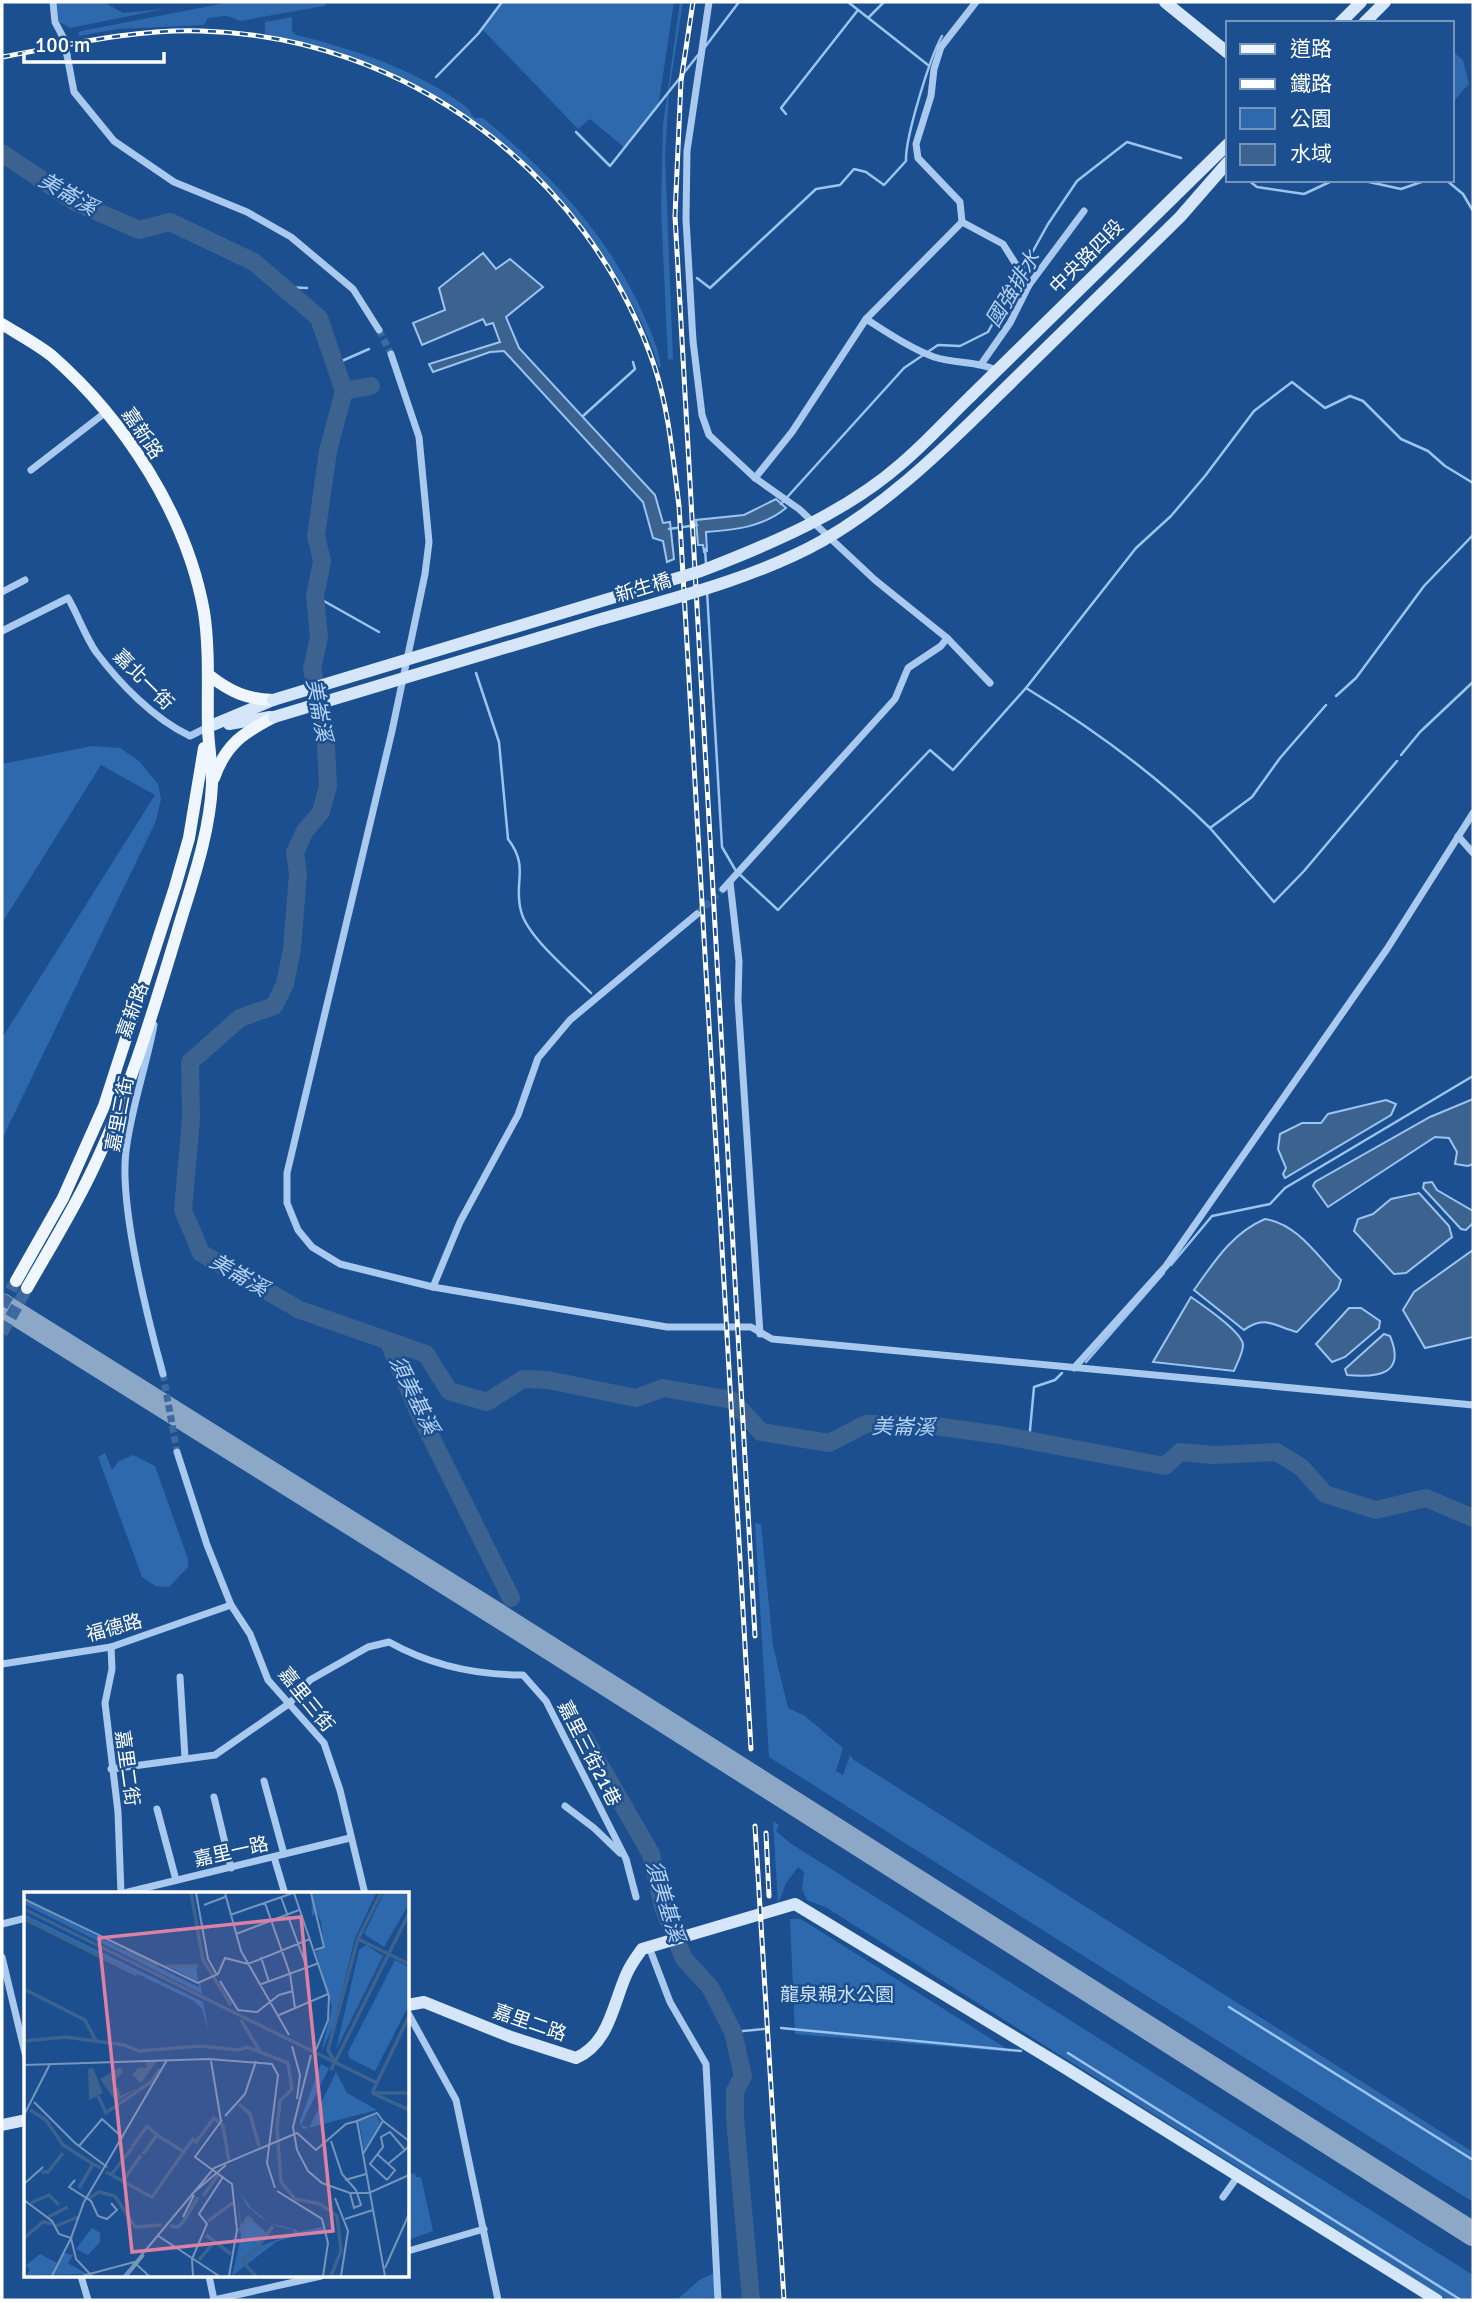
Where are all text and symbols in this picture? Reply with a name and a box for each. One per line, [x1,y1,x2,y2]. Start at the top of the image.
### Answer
scale bar [24,21,164,65]
legend [1226,21,1454,182]
text: 100 m [35,32,90,58]
text: 道路 [1290,36,1332,62]
text: 鐵路 [1290,71,1332,97]
text: 公園 [1290,106,1332,132]
text: 水域 [1290,141,1332,167]
water label: 美崙溪 [34,167,104,223]
street label: 中央路四段 [1045,215,1129,299]
water label: 國強排水 [980,245,1046,332]
street label: 嘉新路 [116,403,168,464]
street label: 新生橋 [613,568,674,608]
street label: 嘉北一街 [108,644,179,715]
water label: 美崙溪 [301,677,338,746]
street label: 嘉新路 [112,979,154,1041]
street label: 嘉里三街 [101,1075,139,1154]
water label: 美崙溪 [205,1248,275,1304]
water label: 須美基溪 [384,1352,445,1441]
water label: 美崙溪 [871,1413,938,1441]
street label: 福德路 [84,1609,145,1647]
street label: 嘉里三街 [273,1663,339,1737]
street label: 嘉里三街21巷 [552,1697,626,1810]
street label: 嘉里二街 [110,1729,144,1807]
street label: 嘉里一路 [191,1832,271,1872]
water label: 須美基溪 [640,1857,691,1948]
inset map [24,1892,410,2278]
park label: 龍泉親水公園 [780,1983,894,2007]
street label: 嘉里二路 [490,1999,570,2047]

